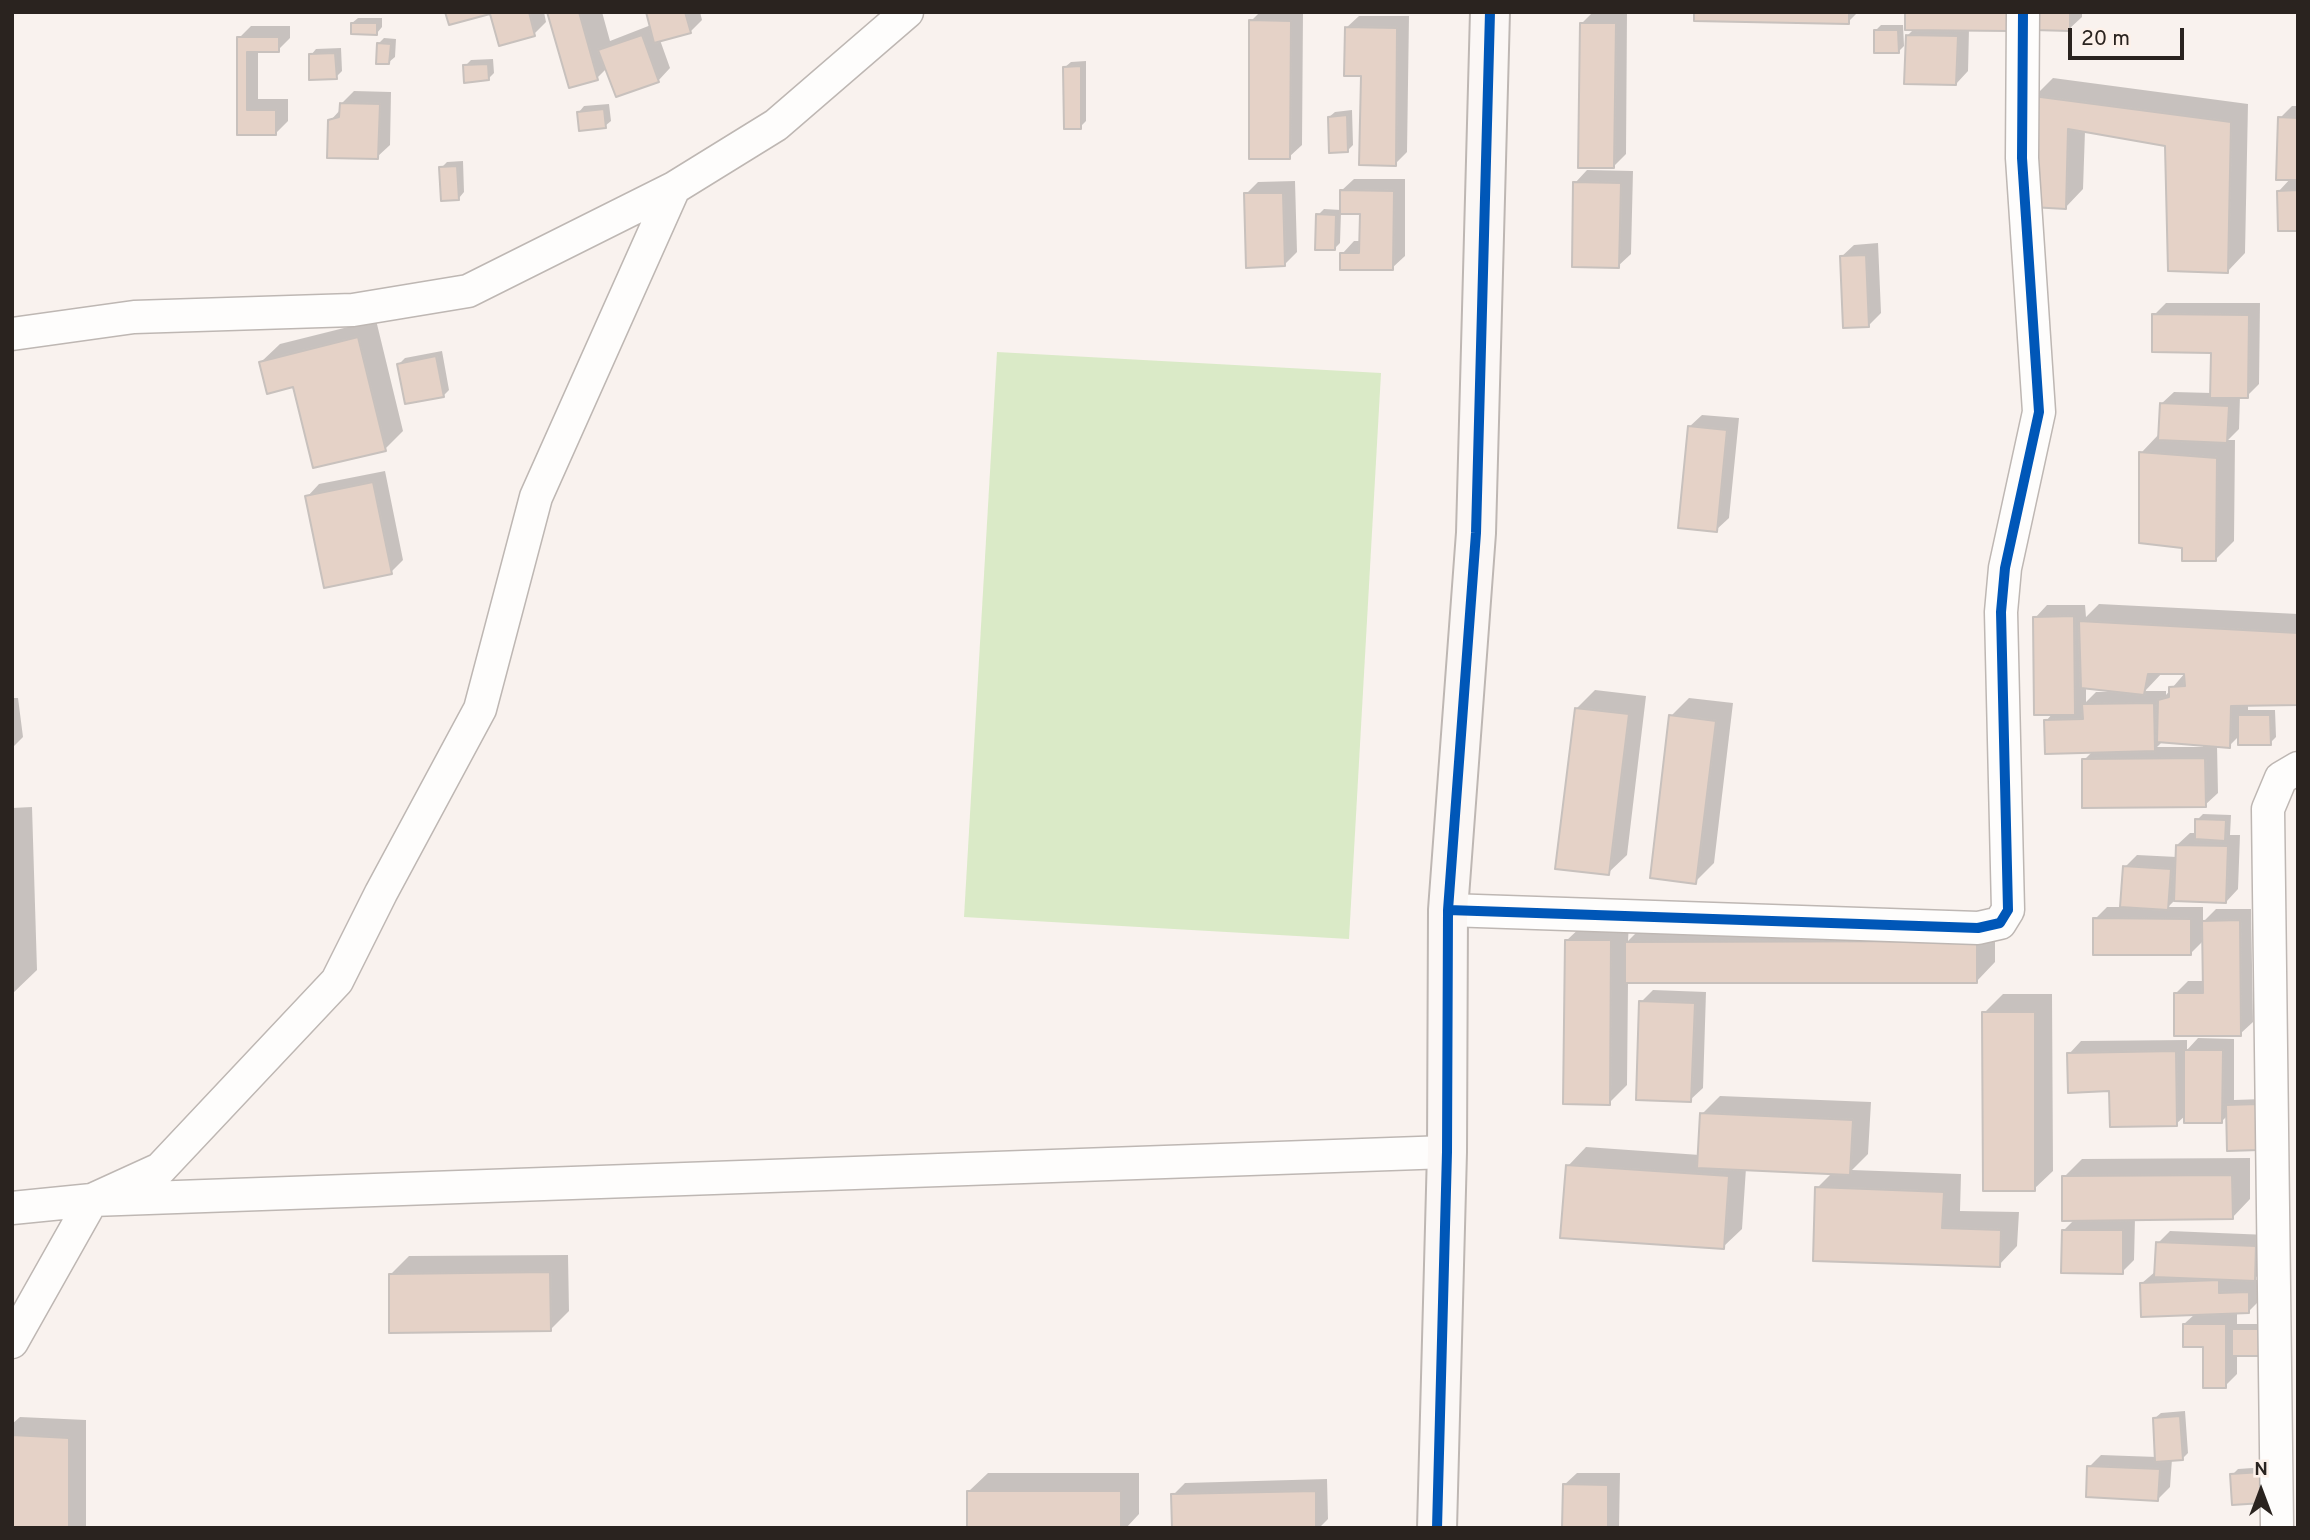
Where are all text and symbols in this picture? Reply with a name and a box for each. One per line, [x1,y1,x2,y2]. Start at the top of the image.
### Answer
scale bar [2072,14,2188,58]
text: 20 m [2081,26,2130,53]
north arrow [2226,1456,2296,1526]
text: N [2254,1458,2268,1482]

